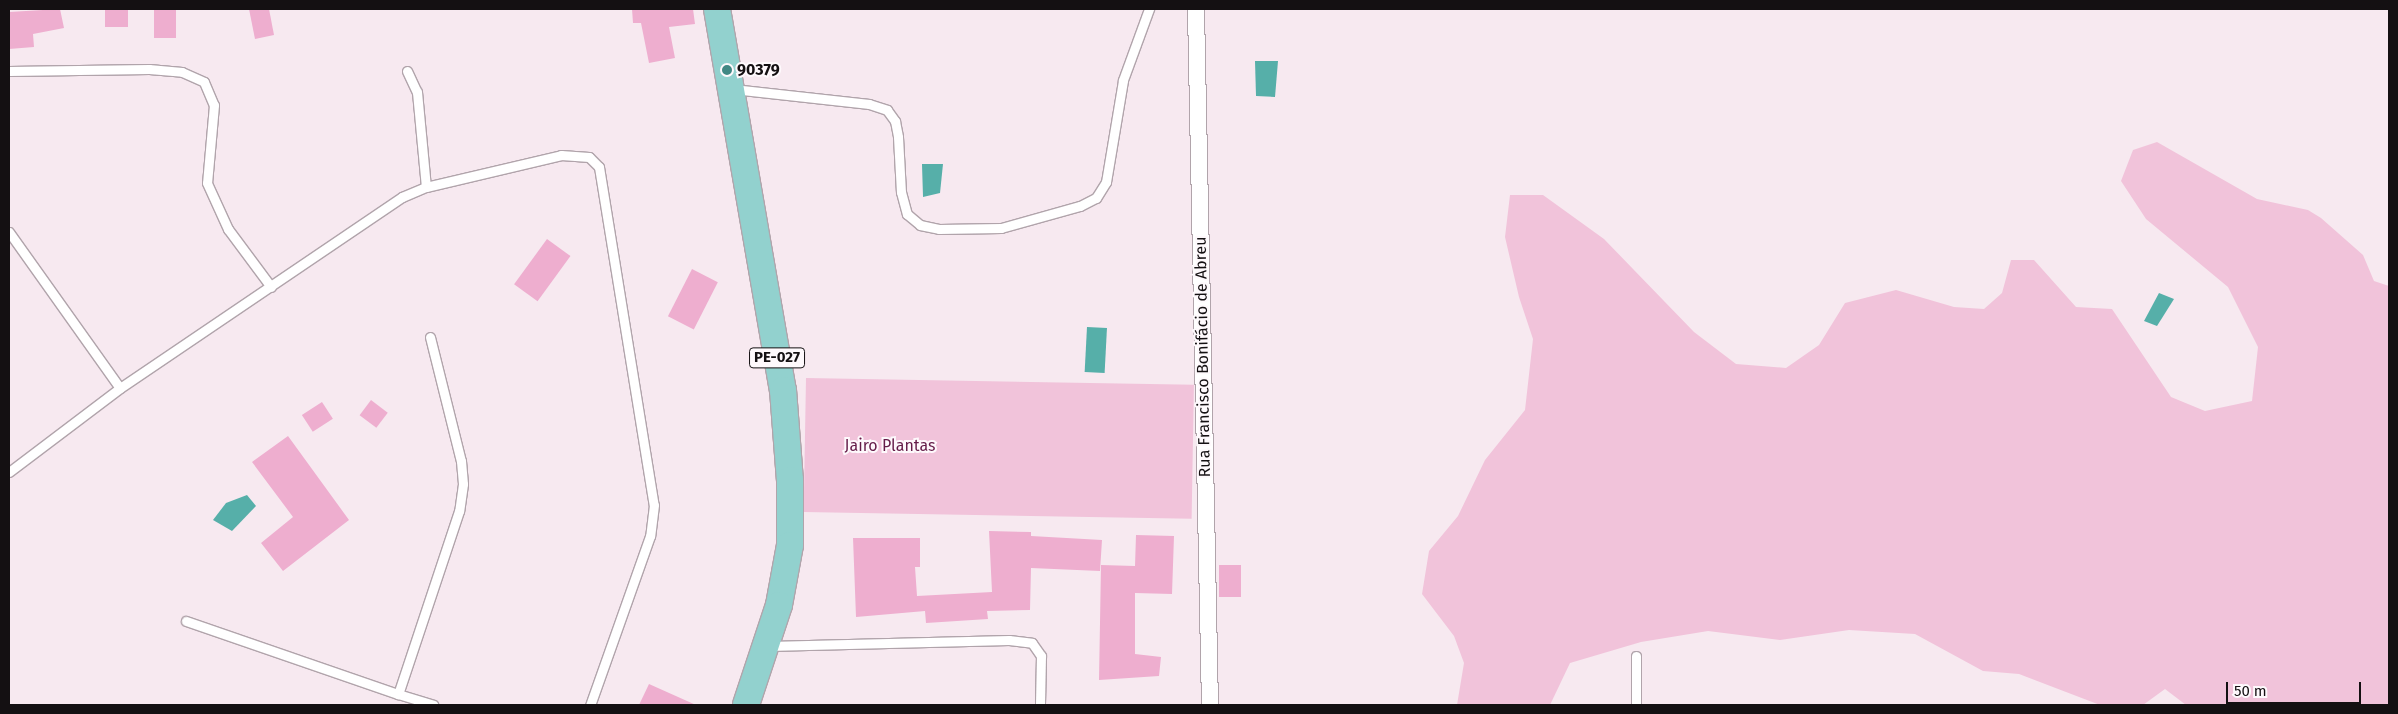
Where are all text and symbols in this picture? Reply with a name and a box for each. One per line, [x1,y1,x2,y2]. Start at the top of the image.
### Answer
place label: 90379 [737,60,780,80]
marker: 90379 [721,64,733,76]
street label: Rua Francisco Bonifácio de Abreu [1191,236,1215,478]
road number: PE-027 [748,346,806,370]
park label: Jairo Plantas [845,436,935,456]
scale bar [2228,672,2363,704]
text: 50 m [2234,682,2267,700]

